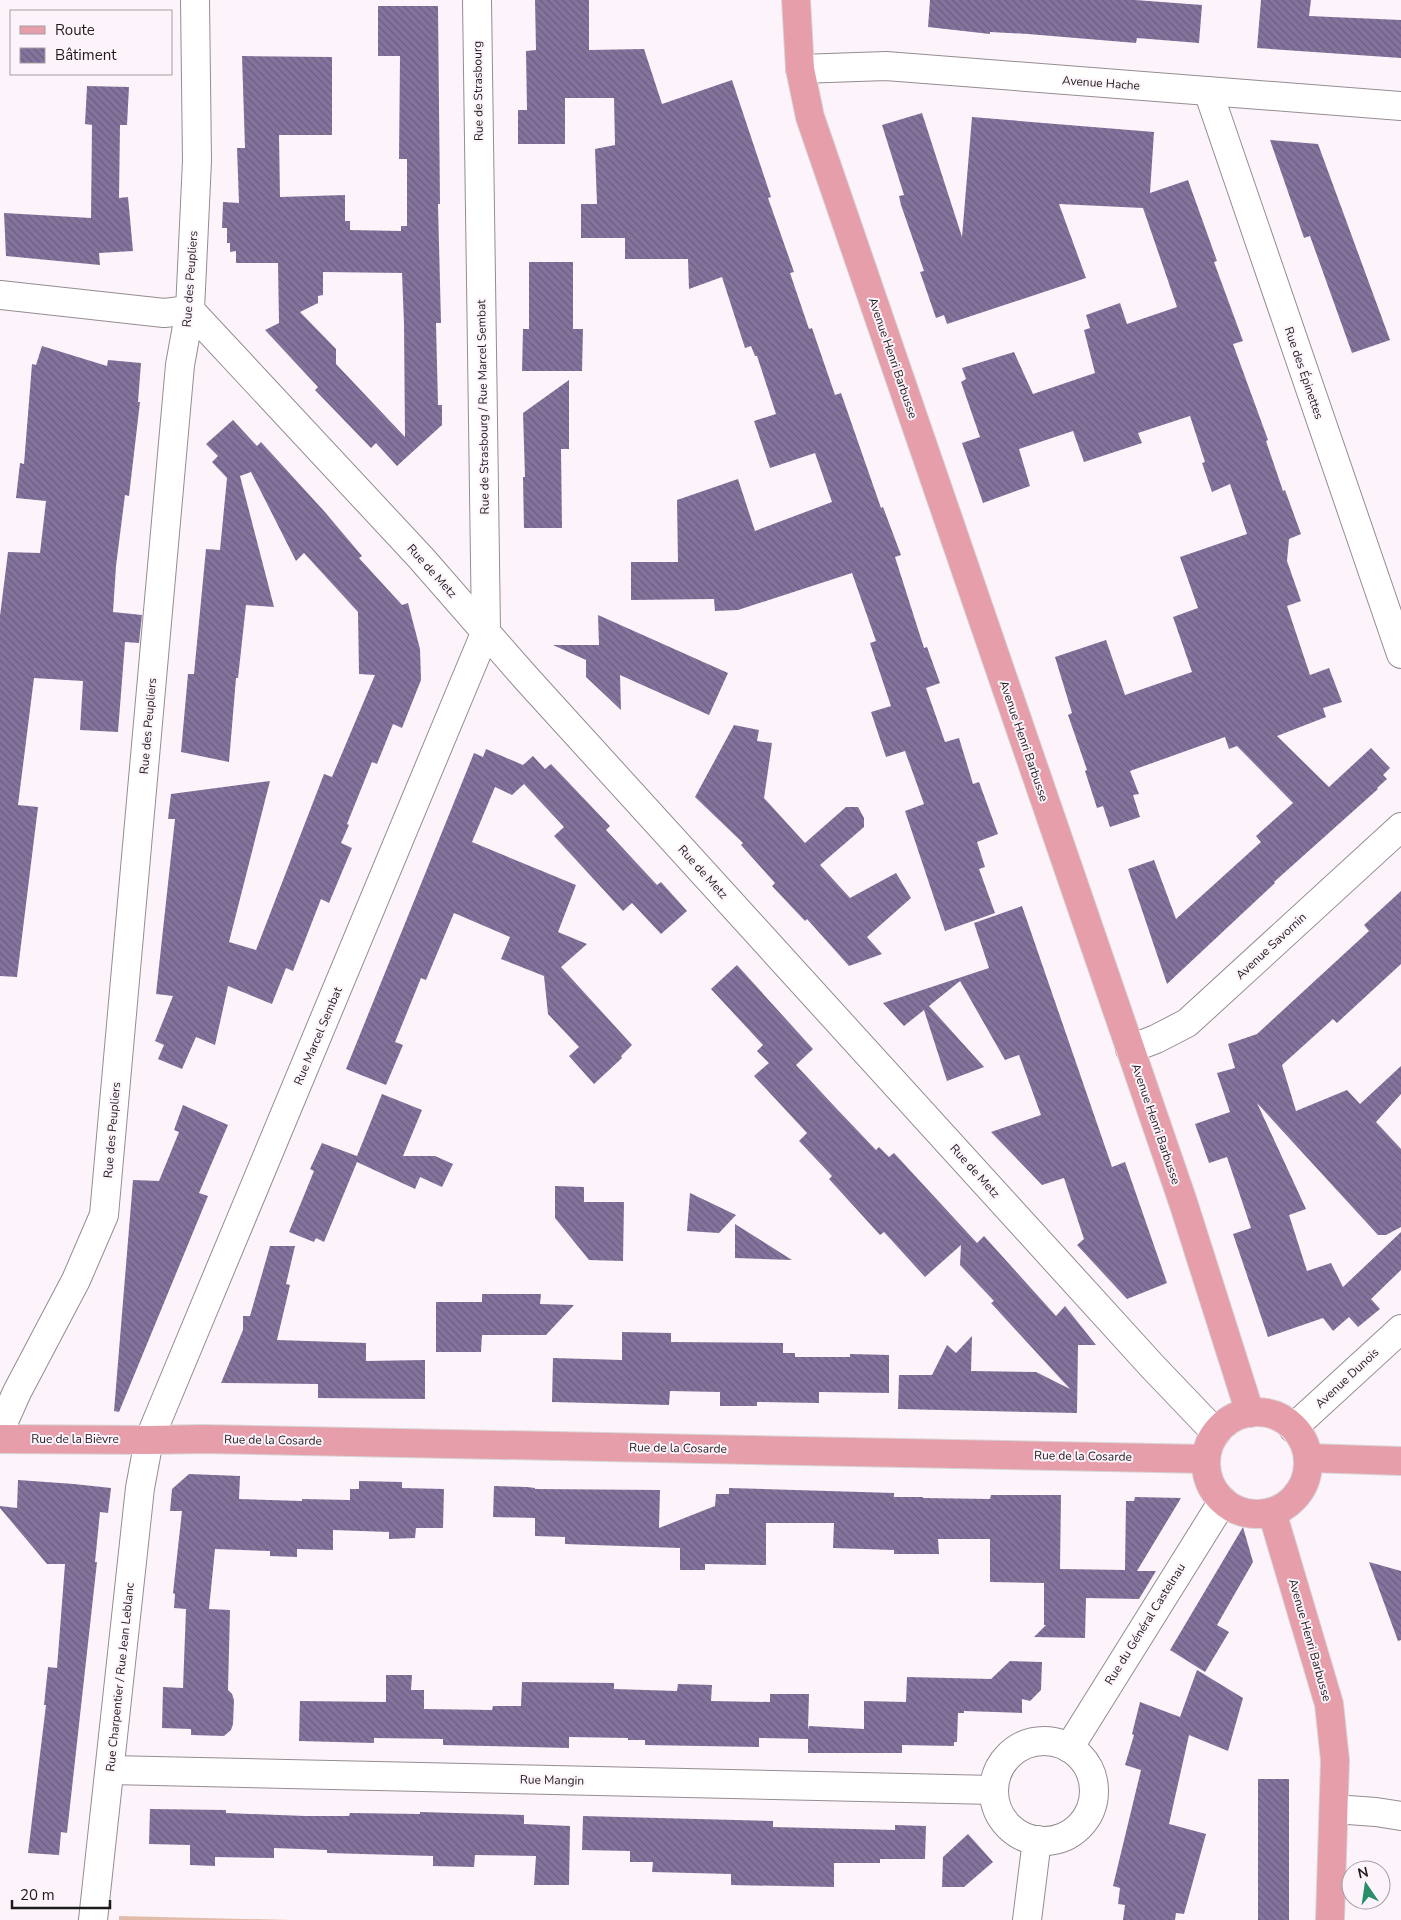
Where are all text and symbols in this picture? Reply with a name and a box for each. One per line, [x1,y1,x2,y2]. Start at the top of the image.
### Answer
legend [10,10,172,75]
text: Route [55,20,95,40]
street label: Rue de Strasbourg [469,41,487,141]
text: Bâtiment [55,45,117,65]
street label: Avenue Hache [1061,72,1141,94]
street label: Rue des Peupliers [179,230,201,328]
street label: Avenue Henri Barbusse [865,295,921,421]
street label: Rue de Strasbourg / Rue Marcel Sembat [473,299,493,515]
street label: Rue des Épinettes [1281,325,1327,422]
street label: Rue de Metz [404,541,461,602]
street label: Rue des Peupliers [136,677,160,775]
street label: Avenue Henri Barbusse [996,678,1052,804]
street label: Rue de Metz [675,842,732,903]
street label: Avenue Savornin [1232,909,1310,983]
street label: Rue Marcel Sembat [290,984,346,1088]
street label: Avenue Henri Barbusse [1128,1061,1184,1187]
street label: Rue des Peupliers [100,1081,124,1179]
street label: Rue de Metz [947,1141,1004,1202]
street label: Avenue Dunois [1312,1344,1382,1412]
street label: Rue de la Bièvre [31,1431,119,1447]
street label: Rue de la Cosarde [224,1431,322,1449]
street label: Rue de la Cosarde [629,1439,727,1457]
street label: Rue de la Cosarde [1034,1447,1132,1465]
street label: Rue du Général Castelnau [1101,1560,1189,1688]
street label: Avenue Henri Barbusse [1285,1577,1335,1703]
street label: Rue Charpentier / Rue Jean Leblanc [102,1581,138,1772]
street label: Rue Mangin [520,1771,584,1789]
north arrow [1341,1860,1391,1910]
text: N [1356,1862,1370,1883]
scale bar [12,1878,110,1910]
text: 20 m [20,1885,55,1905]

